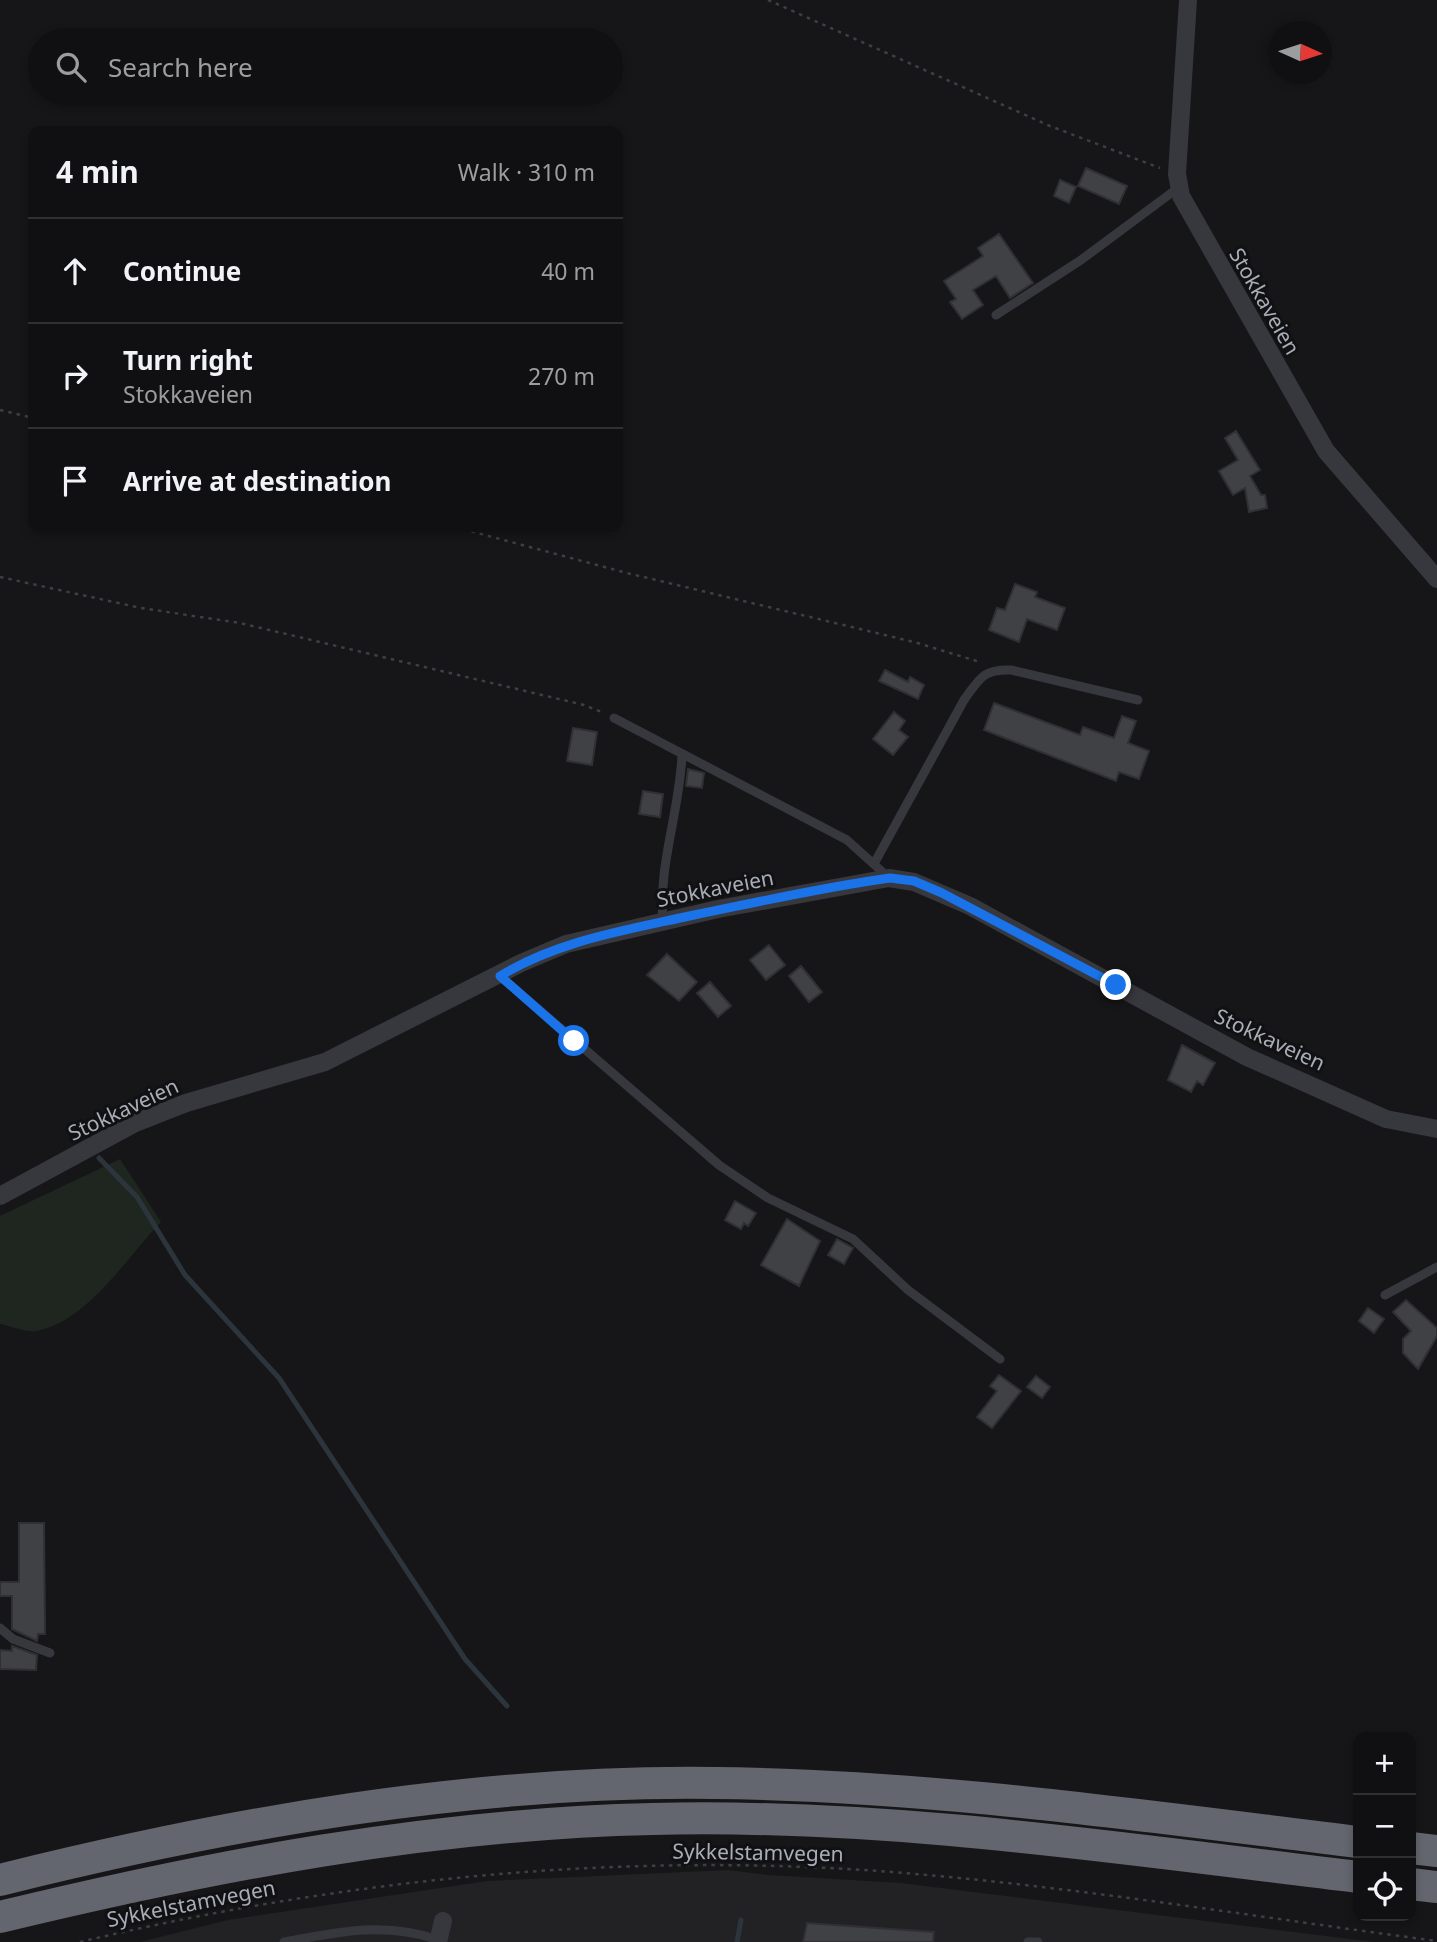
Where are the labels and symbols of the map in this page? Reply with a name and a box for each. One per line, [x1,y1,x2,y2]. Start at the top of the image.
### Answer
north arrow [1269,21,1332,84]
street label: Stokkaveien [1223,243,1307,359]
street label: Stokkaveien [654,863,776,913]
route end [1100,969,1131,1000]
street label: Stokkaveien [1210,1001,1330,1077]
route start [558,1025,589,1056]
street label: Stokkaveien [63,1071,183,1147]
street label: Sykkelstamvegen [672,1837,844,1867]
street label: Sykkelstamvegen [104,1873,278,1933]

